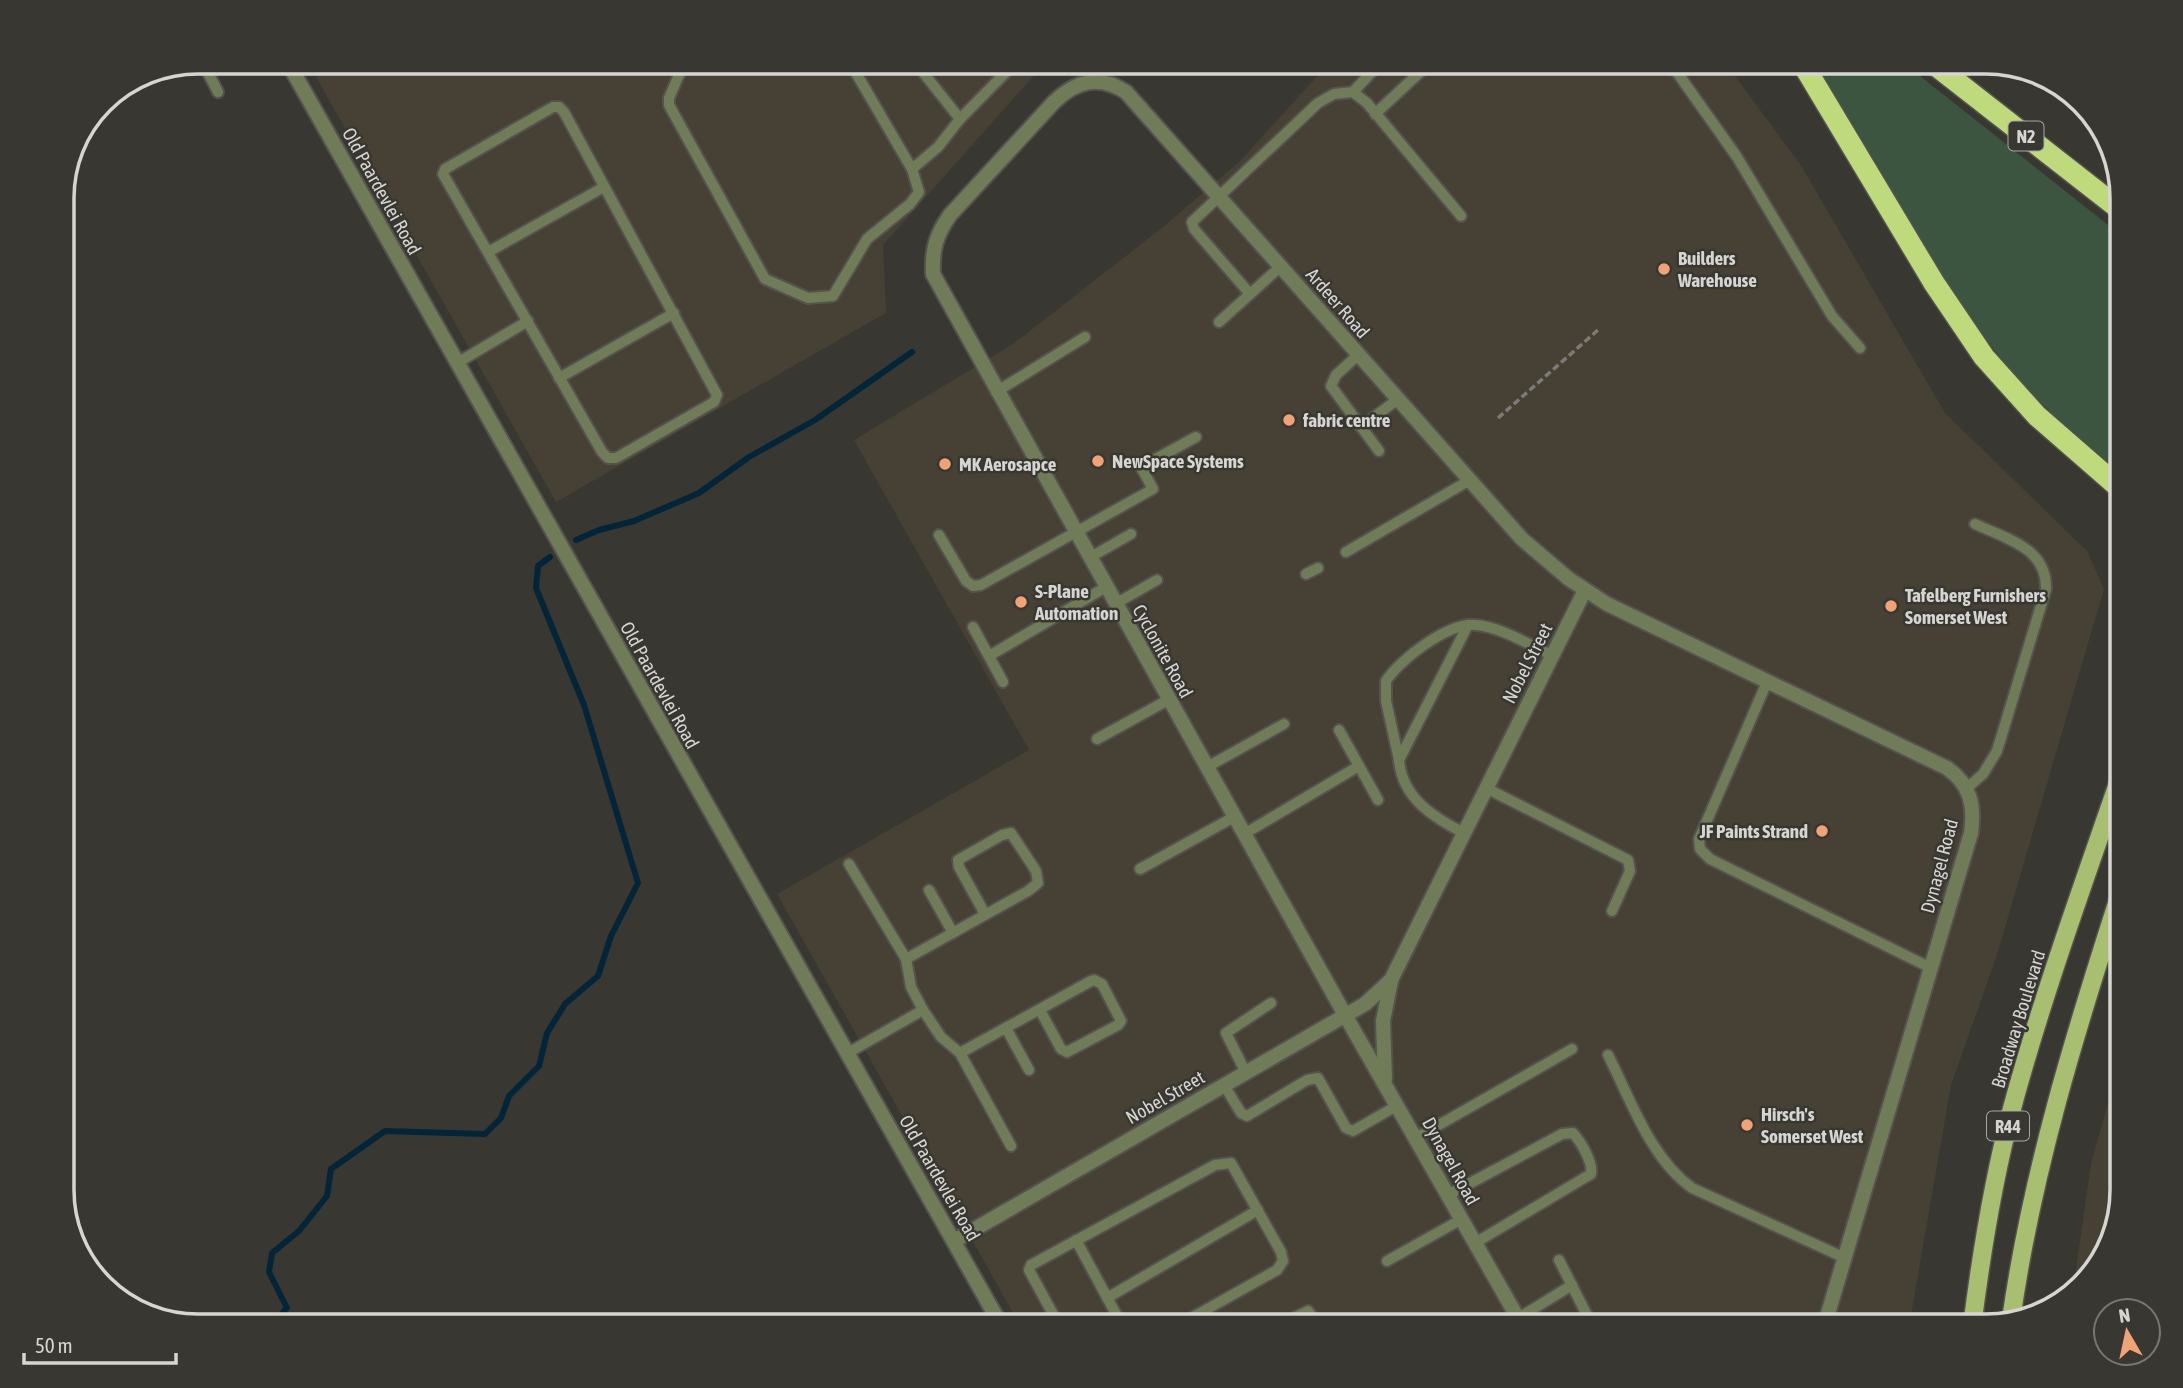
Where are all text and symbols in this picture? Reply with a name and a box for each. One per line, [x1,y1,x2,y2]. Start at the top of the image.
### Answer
road number: N2 [2008,121,2044,150]
street label: Old Paardevlei Road [338,124,426,258]
place label: Builders Warehouse [1677,247,1757,291]
marker: Builders Warehouse [1656,261,1672,277]
street label: Ardeer Road [1302,263,1374,343]
place label: fabric centre [1302,409,1391,431]
marker: fabric centre [1281,412,1297,428]
place label: NewSpace Systems [1112,450,1244,472]
place label: MK Aerosapce [959,453,1057,475]
marker: NewSpace Systems [1090,453,1106,469]
marker: MK Aerosapce [937,456,953,472]
place label: S-Plane Automation [1034,580,1118,624]
place label: Tafelberg Furnishers Somerset West [1905,584,2046,628]
marker: S-Plane Automation [1013,594,1029,610]
marker: Tafelberg Furnishers Somerset West [1883,598,1899,614]
street label: Cyclonite Road [1128,600,1198,702]
street label: Old Paardevlei Road [616,618,704,752]
street label: Nobel Street [1497,619,1557,707]
street label: Dynagel Road [1916,816,1962,916]
place label: JF Paints Strand [1699,820,1808,842]
marker: JF Paints Strand [1814,823,1830,839]
street label: Broadway Boulevard [1987,947,2049,1091]
street label: Nobel Street [1122,1066,1208,1128]
place label: Hirsch's Somerset West [1761,1103,1864,1147]
street label: Old Paardevlei Road [895,1111,985,1245]
road number: R44 [1987,1112,2029,1140]
street label: Dynagel Road [1418,1113,1484,1209]
marker: Hirsch's Somerset West [1739,1117,1755,1133]
north arrow [2092,1297,2162,1367]
text: N [2117,1303,2132,1327]
scale bar [24,1322,177,1366]
text: 50 m [35,1333,73,1357]

